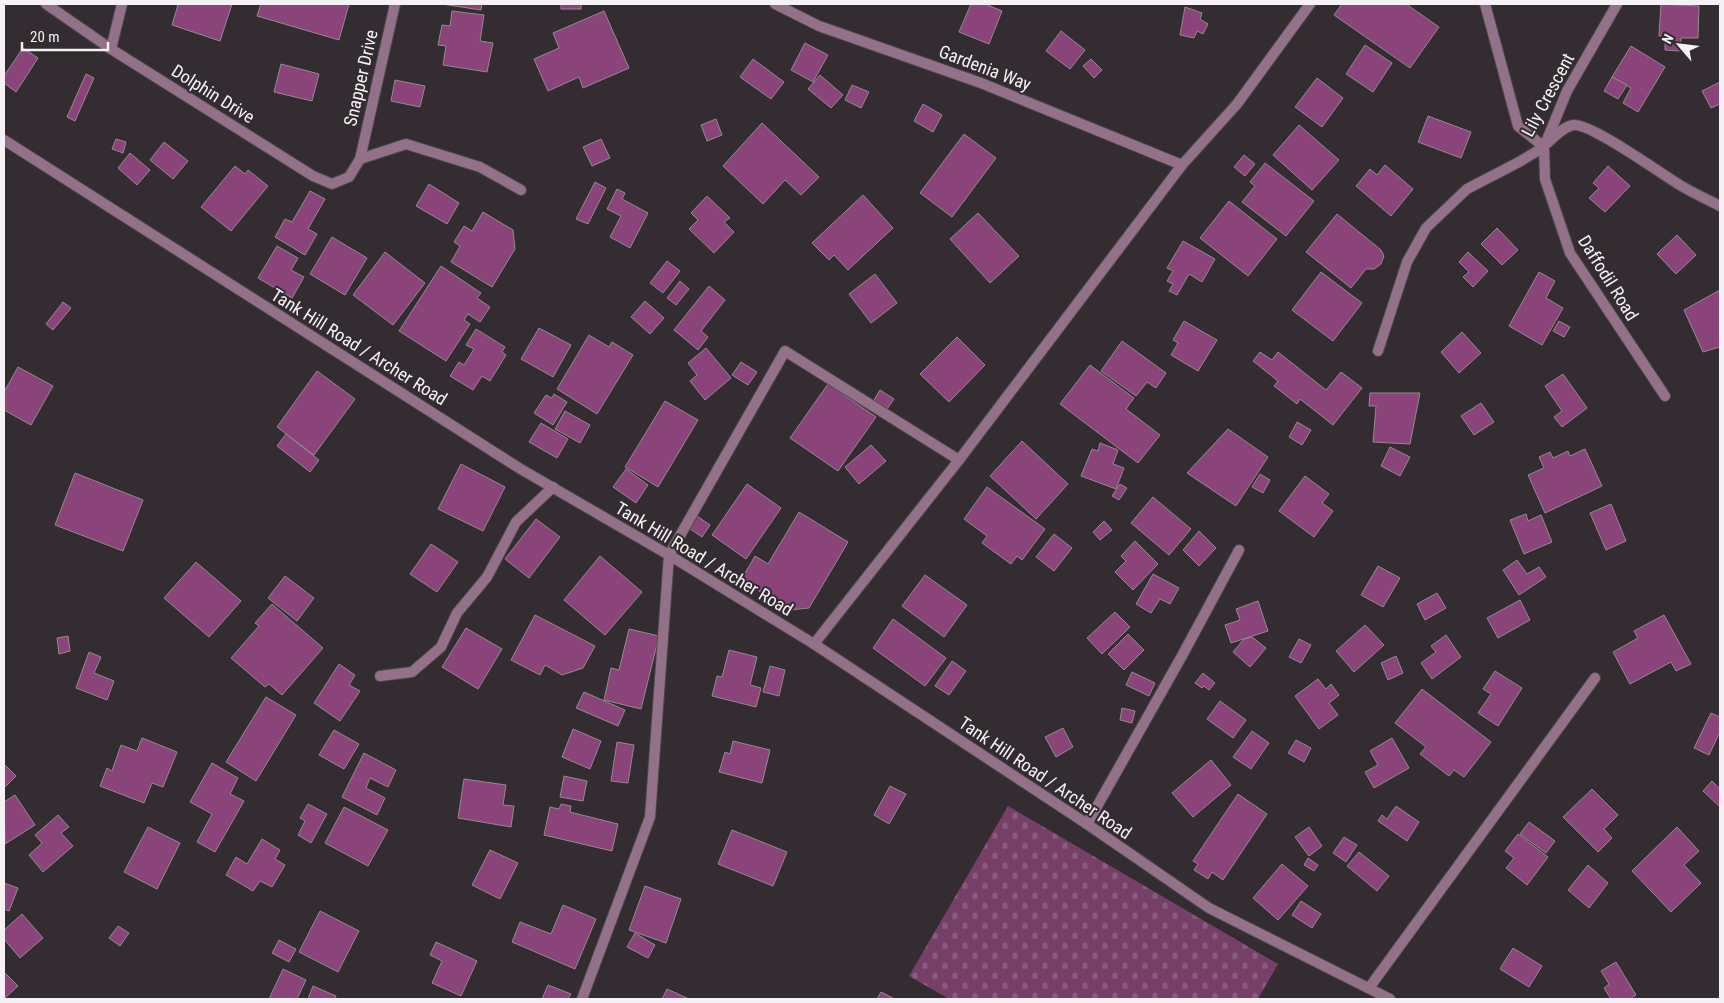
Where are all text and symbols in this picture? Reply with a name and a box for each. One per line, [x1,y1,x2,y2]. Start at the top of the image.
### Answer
scale bar [22,20,109,52]
north arrow [1654,20,1704,70]
text: 20 m [30,28,60,46]
street label: Snapper Drive [339,28,382,128]
text: N [1658,31,1677,46]
street label: Gardenia Way [936,40,1035,95]
street label: Lily Crescent [1517,49,1578,140]
street label: Dolphin Drive [168,60,259,127]
street label: Daffodil Road [1574,231,1643,324]
street label: Tank Hill Road / Archer Road [267,284,451,409]
street label: Tank Hill Road / Archer Road [612,497,797,620]
street label: Tank Hill Road / Archer Road [955,712,1136,843]

